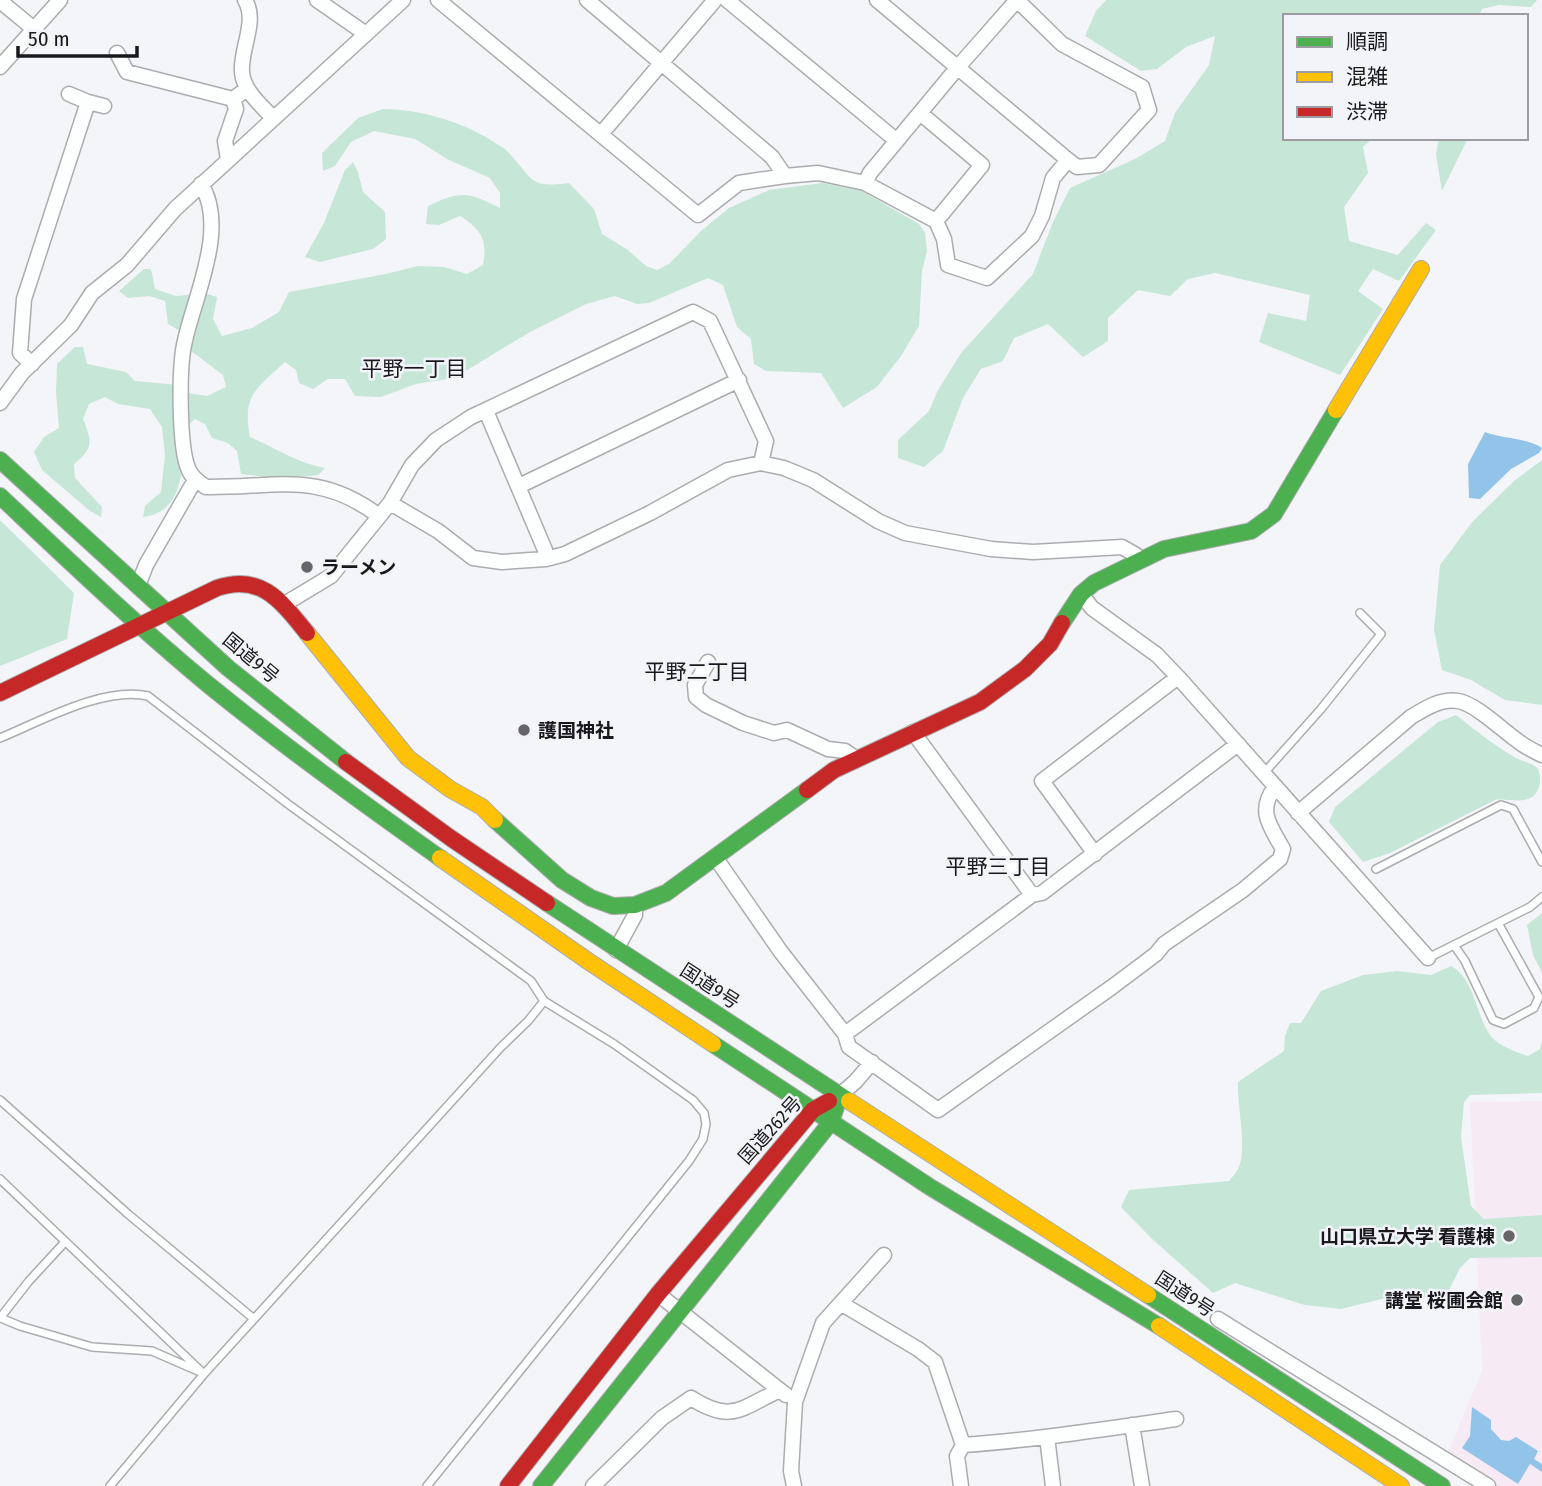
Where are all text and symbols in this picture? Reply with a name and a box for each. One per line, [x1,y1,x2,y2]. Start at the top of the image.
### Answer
scale bar [18,14,136,58]
legend [1283,14,1528,140]
text: 50 m [28,26,70,52]
text: 順調 [1346,29,1388,55]
text: 混雑 [1346,64,1388,90]
text: 渋滞 [1346,99,1388,125]
district label: 平野一丁目 [362,356,467,382]
place label: ラーメン [321,556,396,579]
marker: ラーメン [299,559,315,575]
street label: 国道9号 [218,628,284,688]
district label: 平野二丁目 [645,659,750,685]
place label: 護国神社 [538,719,614,742]
marker: 護国神社 [516,722,532,738]
district label: 平野三丁目 [946,854,1051,880]
street label: 国道9号 [676,958,744,1014]
street label: 国道262号 [734,1091,806,1169]
place label: 山口県立大学 看護棟 [1320,1225,1495,1248]
marker: 山口県立大学 看護棟 [1501,1228,1517,1244]
street label: 国道9号 [1151,1266,1219,1322]
place label: 講堂 桜圃会館 [1385,1289,1503,1312]
marker: 講堂 桜圃会館 [1509,1292,1525,1308]

